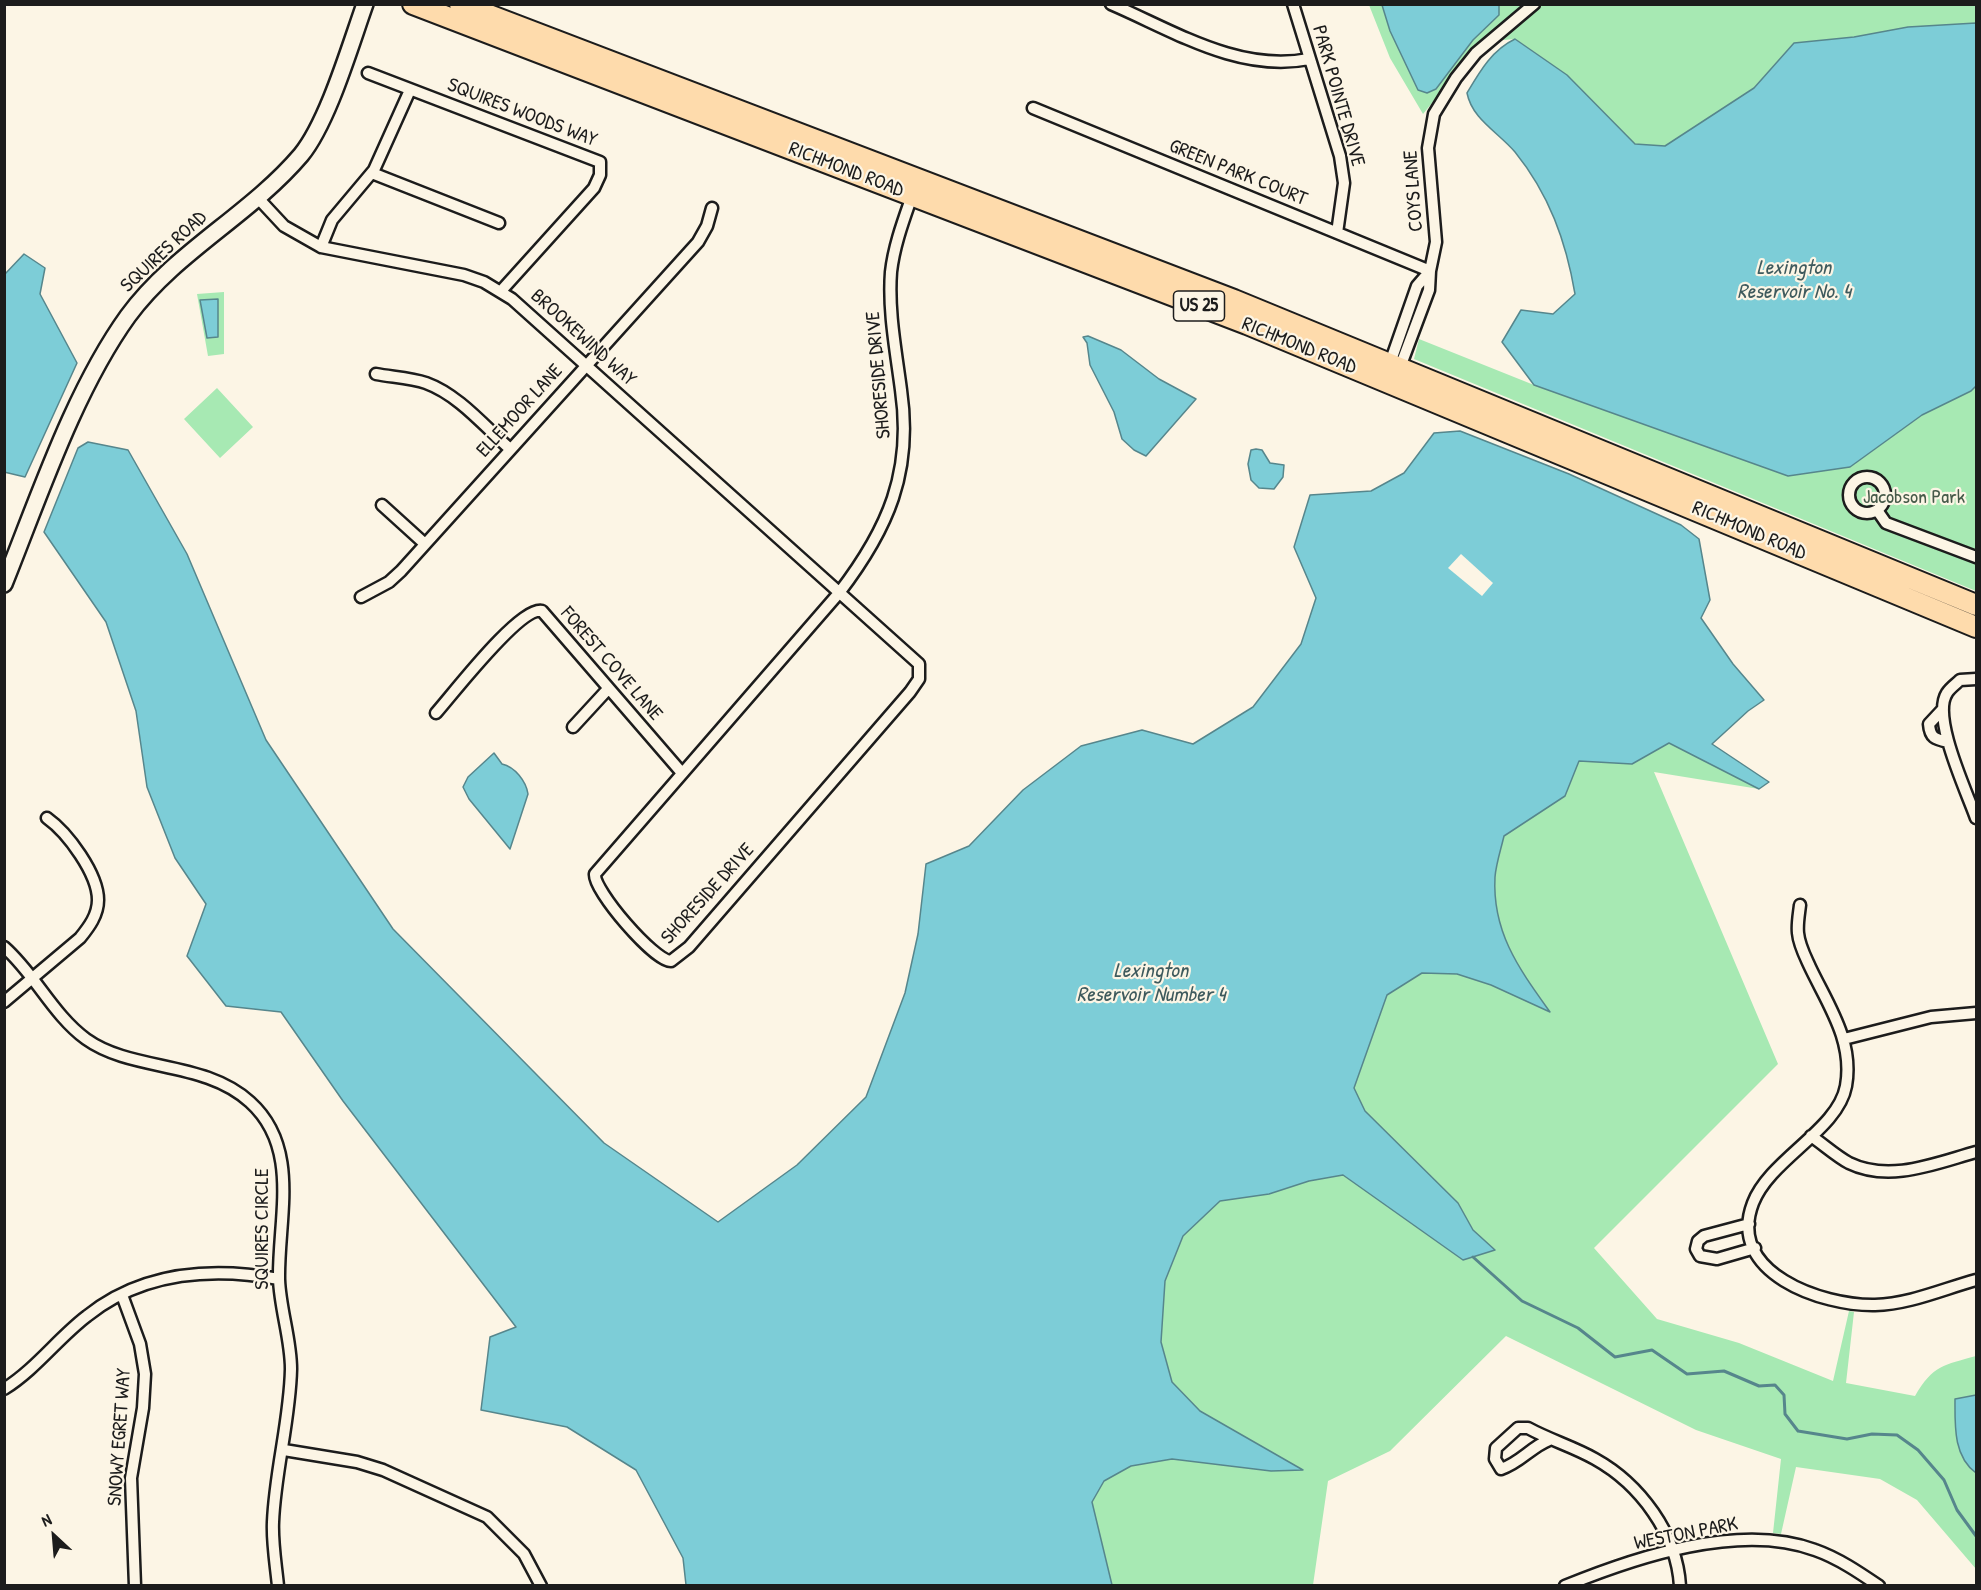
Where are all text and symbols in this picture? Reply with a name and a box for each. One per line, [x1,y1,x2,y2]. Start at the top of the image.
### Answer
street label: PARK POINTE DRIVE [1306,23,1370,169]
street label: SQUIRES WOODS WAY [444,73,600,153]
street label: GREEN PARK COURT [1166,134,1310,212]
street label: RICHMOND ROAD [785,137,907,203]
street label: COYS LANE [1399,150,1429,232]
street label: SQUIRES ROAD [116,206,212,298]
water label: Lexington Reservoir No. 4 [1737,255,1851,305]
street label: BROOKEWIND WAY [525,284,641,392]
road number: US 25 [1174,291,1224,321]
street label: SHORESIDE DRIVE [861,310,897,440]
street label: RICHMOND ROAD [1238,312,1360,380]
street label: ELLEMOOR LANE [472,359,568,463]
park label: Jacobson Park [1863,486,1965,510]
street label: RICHMOND ROAD [1688,496,1810,566]
street label: FOREST COVE LANE [555,602,667,726]
street label: SHORESIDE DRIVE [656,838,760,950]
water label: Lexington Reservoir Number 4 [1077,958,1225,1008]
street label: SQUIRES CIRCLE [251,1168,275,1290]
street label: SNOWY EGRET WAY [103,1367,137,1507]
north arrow [24,1506,84,1566]
text: N [37,1508,55,1532]
street label: WESTON PARK [1632,1512,1740,1556]

